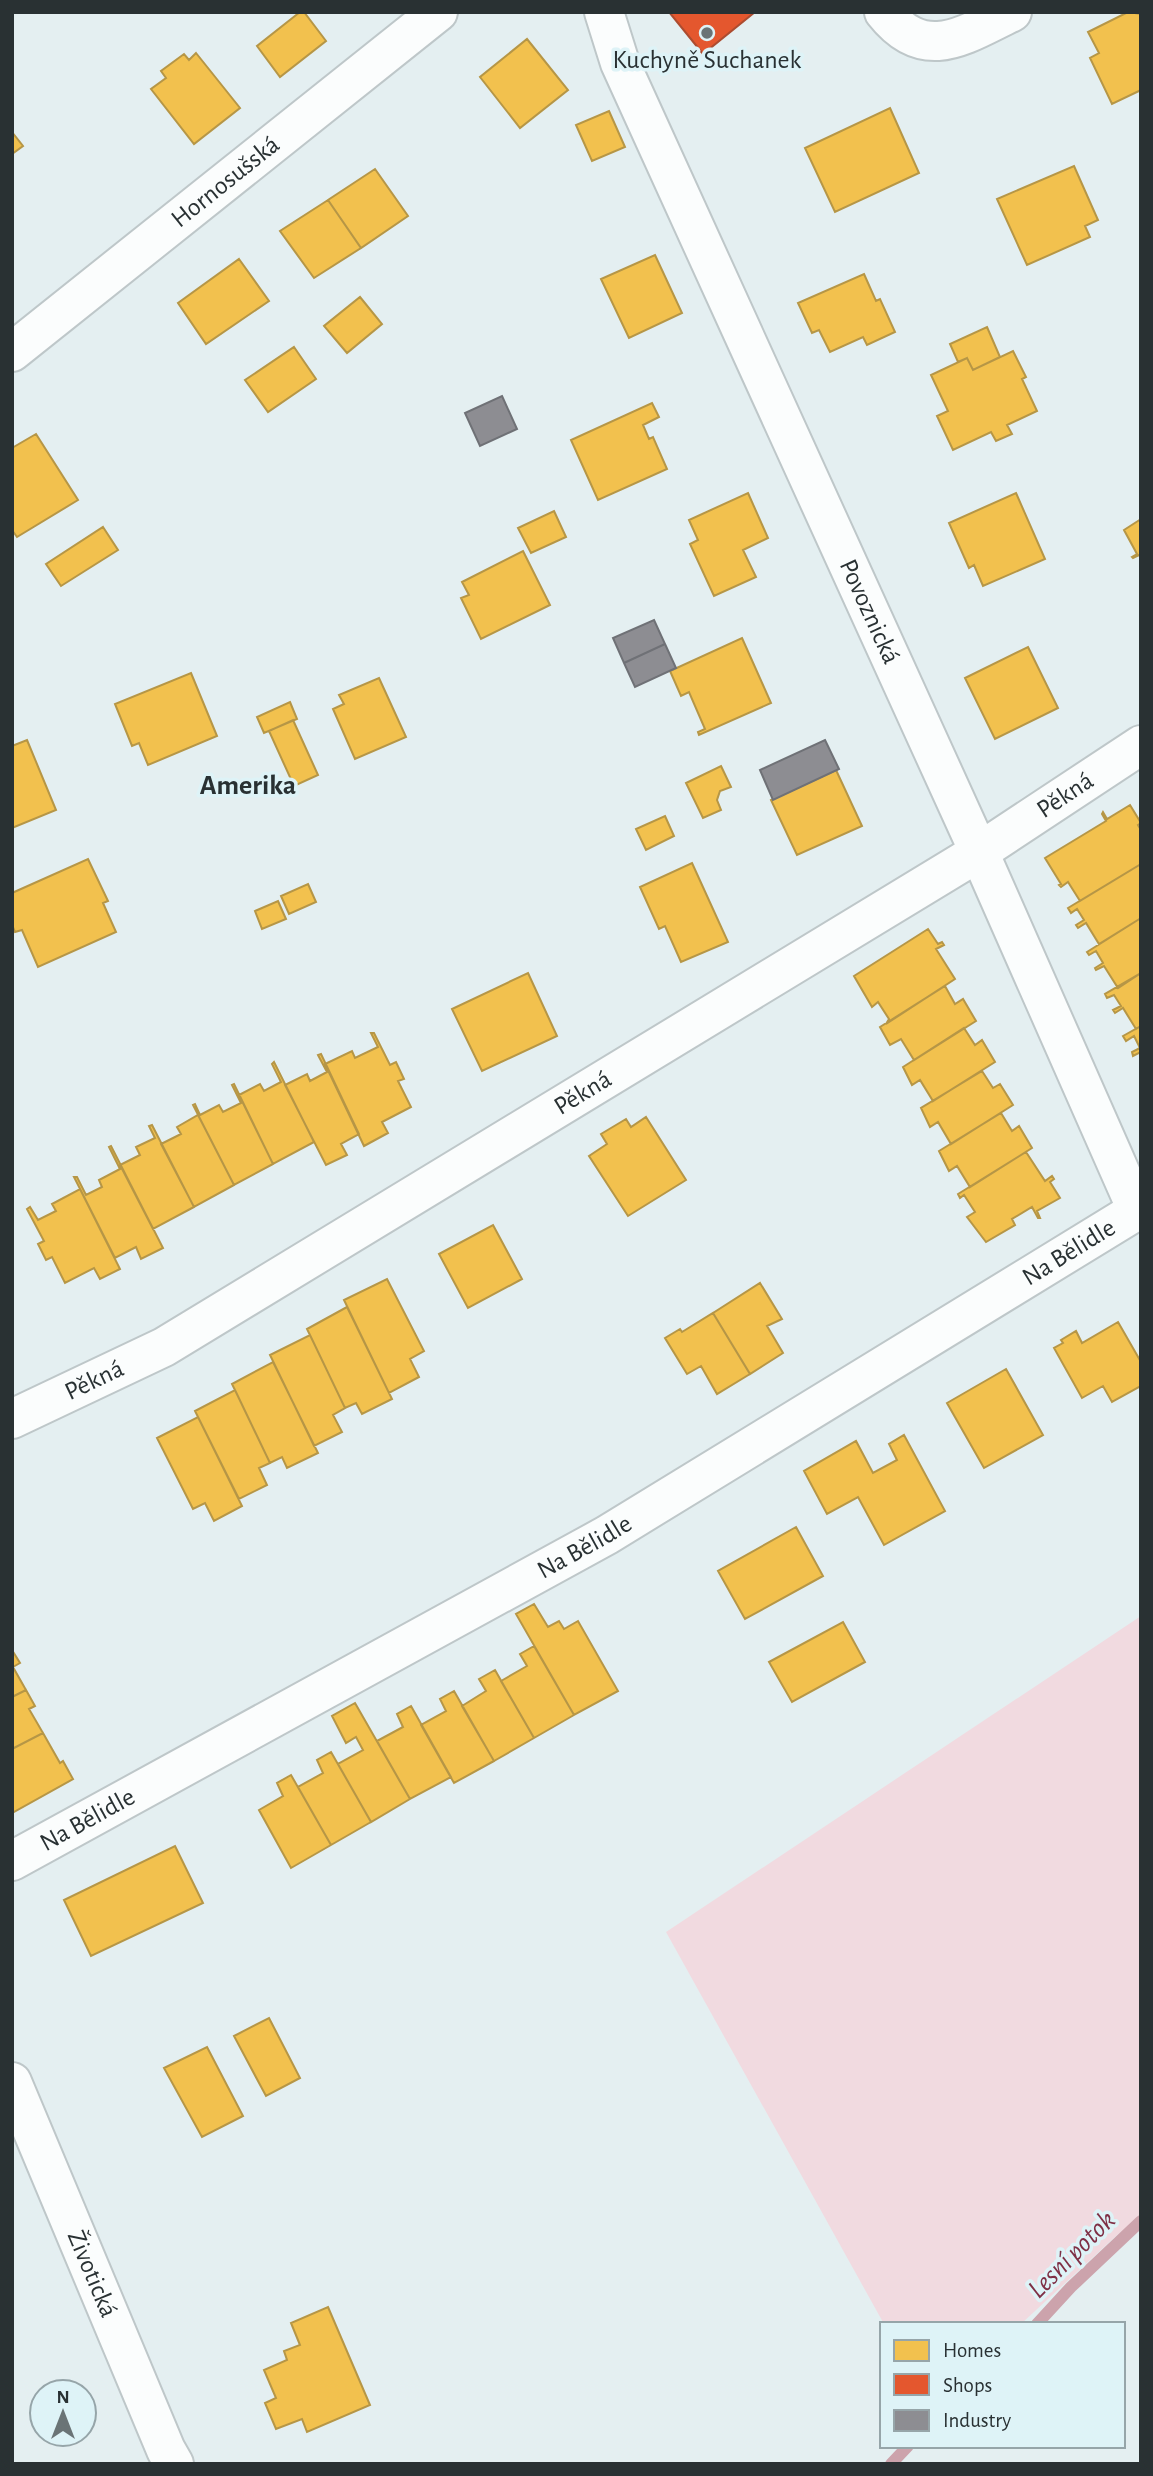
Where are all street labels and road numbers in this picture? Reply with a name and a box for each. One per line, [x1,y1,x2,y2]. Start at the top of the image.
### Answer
street label: Hornosušská [167,131,284,232]
street label: Povoznická [835,555,905,668]
street label: Pěkná [1032,767,1098,823]
street label: Pěkná [550,1066,616,1120]
street label: Na Bělidle [1018,1214,1120,1290]
street label: Pěkná [61,1355,128,1405]
street label: Na Bělidle [533,1510,636,1584]
street label: Na Bělidle [36,1783,139,1856]
street label: Životická [63,2226,122,2321]

